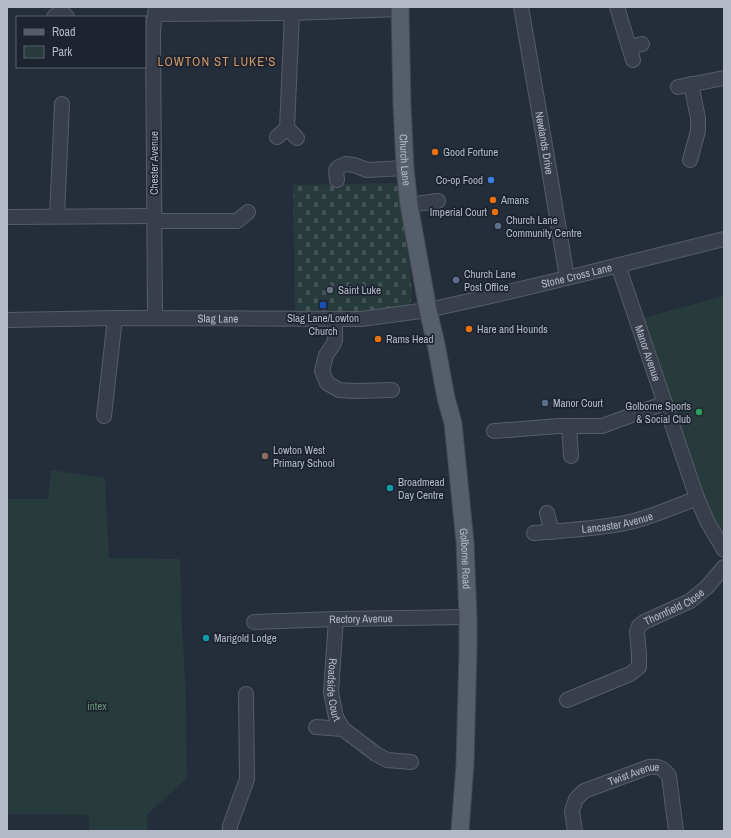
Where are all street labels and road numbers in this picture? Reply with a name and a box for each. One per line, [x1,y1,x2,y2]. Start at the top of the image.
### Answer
street label: Newlands Drive [532,110,557,176]
street label: Chester Avenue [147,131,161,195]
street label: Church Lane [396,134,414,186]
street label: Stone Cross Lane [540,260,613,291]
street label: Slag Lane [198,311,238,326]
street label: Manor Avenue [632,323,664,383]
street label: Lancaster Avenue [581,509,655,536]
street label: Golborne Road [457,527,474,589]
street label: Thornfield Close [641,585,707,628]
street label: Rectory Avenue [329,611,393,626]
street label: Roadside Court [324,658,344,724]
street label: Twist Avenue [606,760,660,789]

